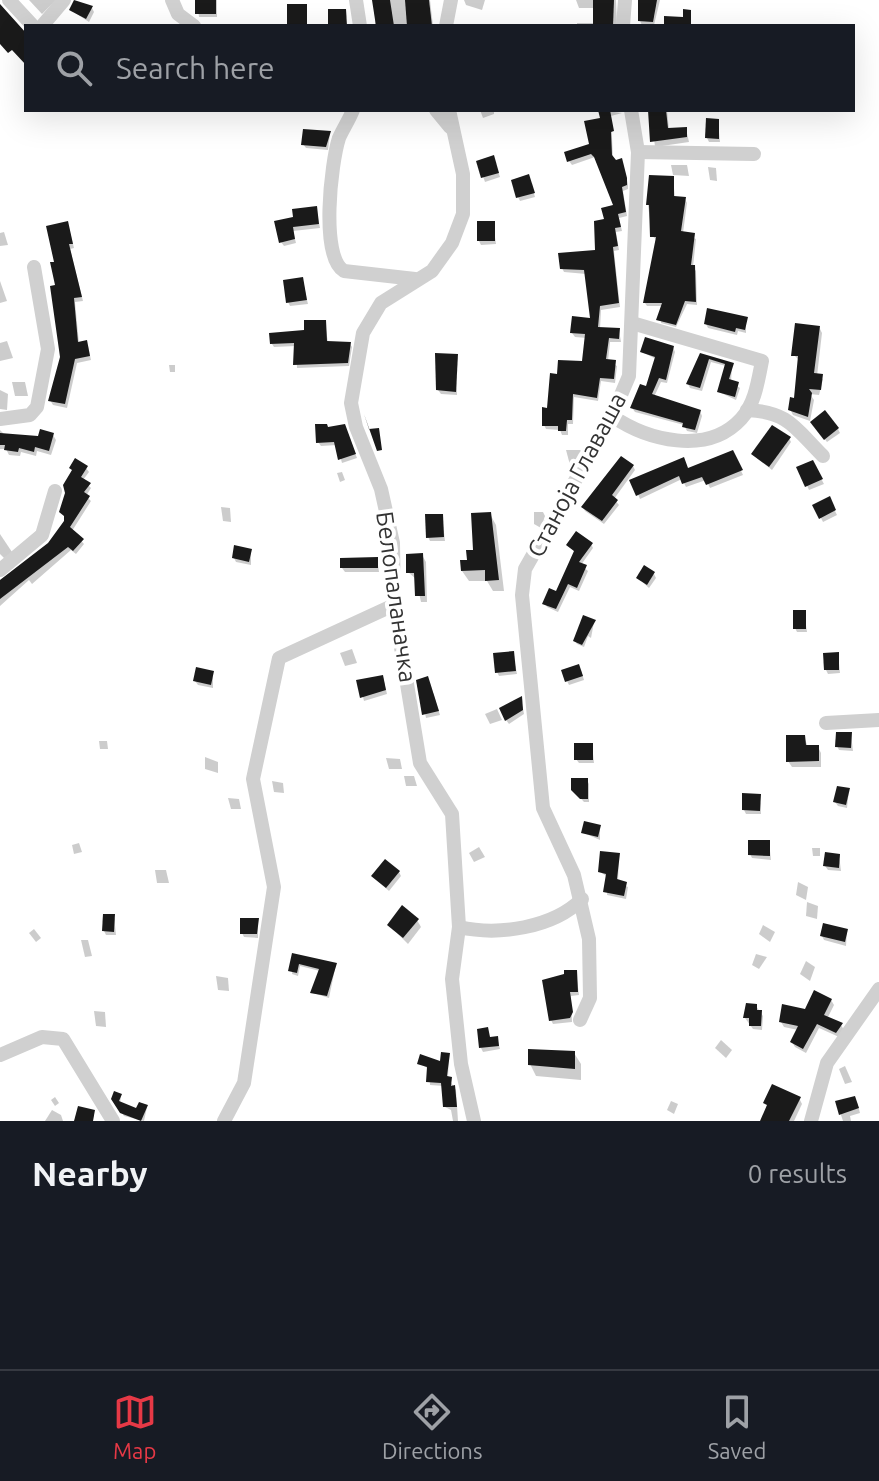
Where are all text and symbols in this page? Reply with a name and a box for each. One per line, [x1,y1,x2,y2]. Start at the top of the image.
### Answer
search box [24,24,855,112]
icon: search [52,46,96,90]
text: Search here [116,51,275,85]
street label: Станоја Главаша [522,388,631,562]
street label: Белопаланачка [371,510,422,684]
text: Nearby [32,1154,147,1192]
text: 0 results [748,1159,847,1188]
tab: Map [113,1390,157,1463]
tab: Directions [382,1390,482,1463]
tab: Saved [708,1390,766,1463]

